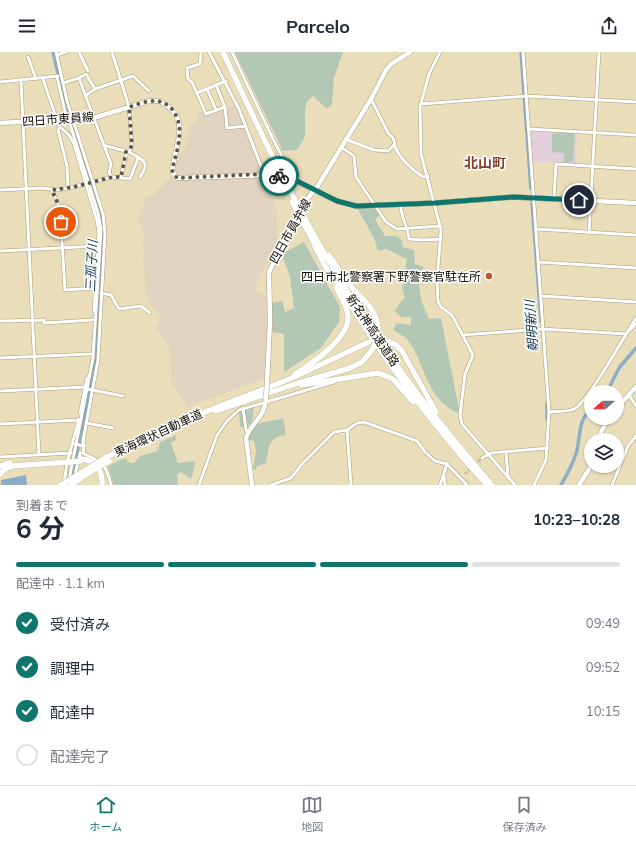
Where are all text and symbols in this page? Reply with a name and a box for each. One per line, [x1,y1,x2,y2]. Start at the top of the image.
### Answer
icon: menu [16,15,38,37]
text: Parcelo [286,15,350,38]
icon: share [598,15,620,37]
street label: 四日市東員線 [22,109,94,129]
district label: 北山町 [464,154,506,172]
courier [259,156,299,196]
icon: bike [268,165,290,187]
pin [562,183,596,217]
icon: home [568,189,590,211]
street label: 四日市員弁線 [266,196,314,266]
pin [44,205,78,239]
icon: bag [50,211,72,233]
water label: 三孤子川 [82,238,100,292]
place label: 四日市北警察署下野警察官駐在所 [301,269,481,284]
marker: 四日市北警察署下野警察官駐在所 [484,271,494,281]
street label: 新名神高速道路 [343,291,403,369]
water label: 朝明新川 [521,298,541,353]
north arrow [584,385,624,425]
map controls [584,385,624,473]
street label: 東海環状自動車道 [111,406,205,460]
button: layers [584,433,624,473]
text: 到着まで [16,497,68,513]
text: 10:23–10:28 [533,510,620,529]
text: 6 分 [16,512,65,545]
text: 配達中 · 1.1 km [16,575,105,591]
icon: check [16,612,38,634]
text: 受付済み [50,615,110,634]
text: 09:49 [586,615,620,631]
icon: check [16,656,38,678]
text: 調理中 [50,659,95,678]
text: 09:52 [586,659,620,675]
icon: check [16,700,38,722]
text: 配達中 [50,703,95,722]
text: 10:15 [586,703,620,719]
text: 配達完了 [50,747,110,766]
tab: ホーム [90,794,122,834]
tab: 地図 [301,794,323,834]
tab: 保存済み [502,794,546,834]

